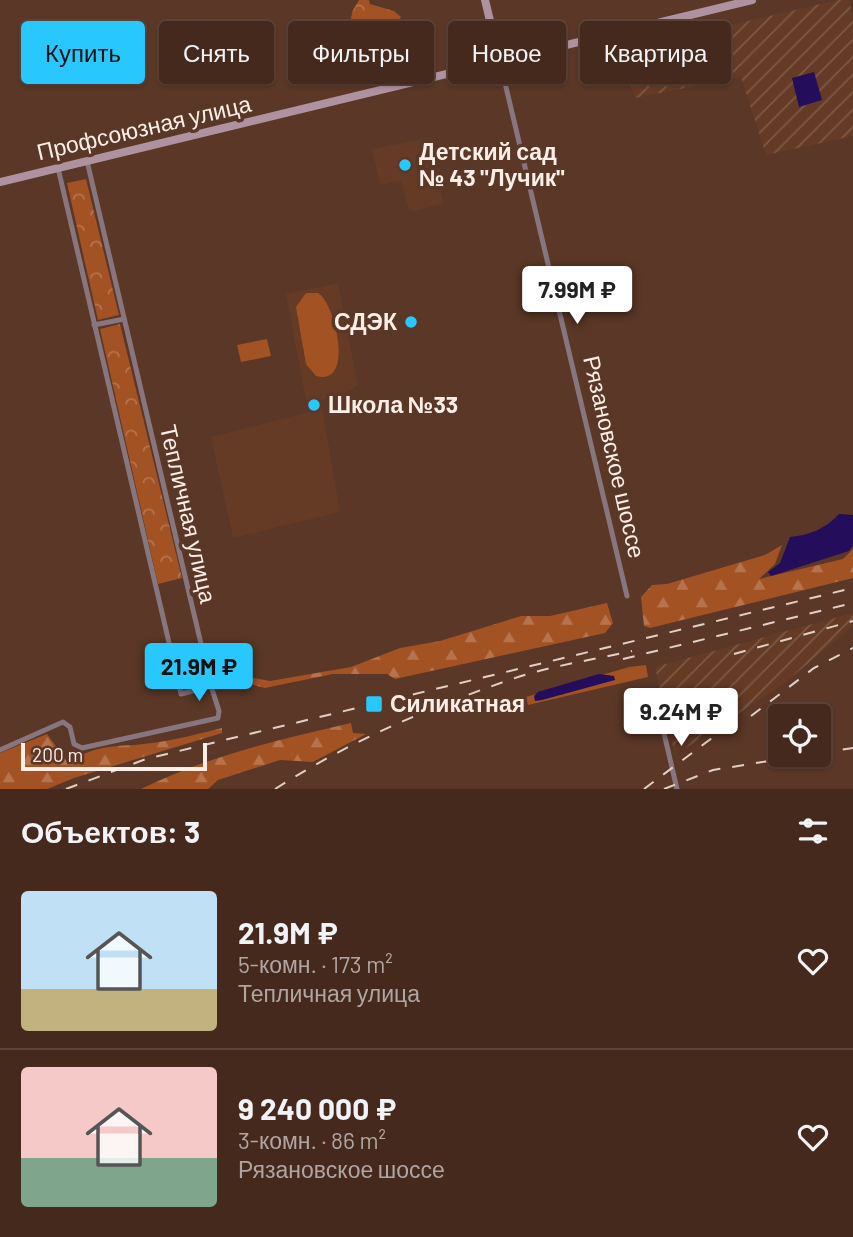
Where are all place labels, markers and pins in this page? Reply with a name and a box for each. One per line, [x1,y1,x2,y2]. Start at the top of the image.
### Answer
place label: Детский сад № 43 "Лучик" [419,137,565,191]
marker: Детский сад № 43 "Лучик" [397,157,413,173]
pin: 7.99M ₽ [512,266,642,326]
place label: СДЭК [334,307,398,335]
marker: СДЭК [403,314,419,330]
place label: Школа №33 [328,390,458,418]
marker: Школа №33 [306,397,322,413]
pin: 21.9M ₽ [134,644,264,703]
pin: 9.24M ₽ [616,688,746,748]
place label: Силикатная [390,689,525,717]
marker: Силикатная [364,694,384,714]

